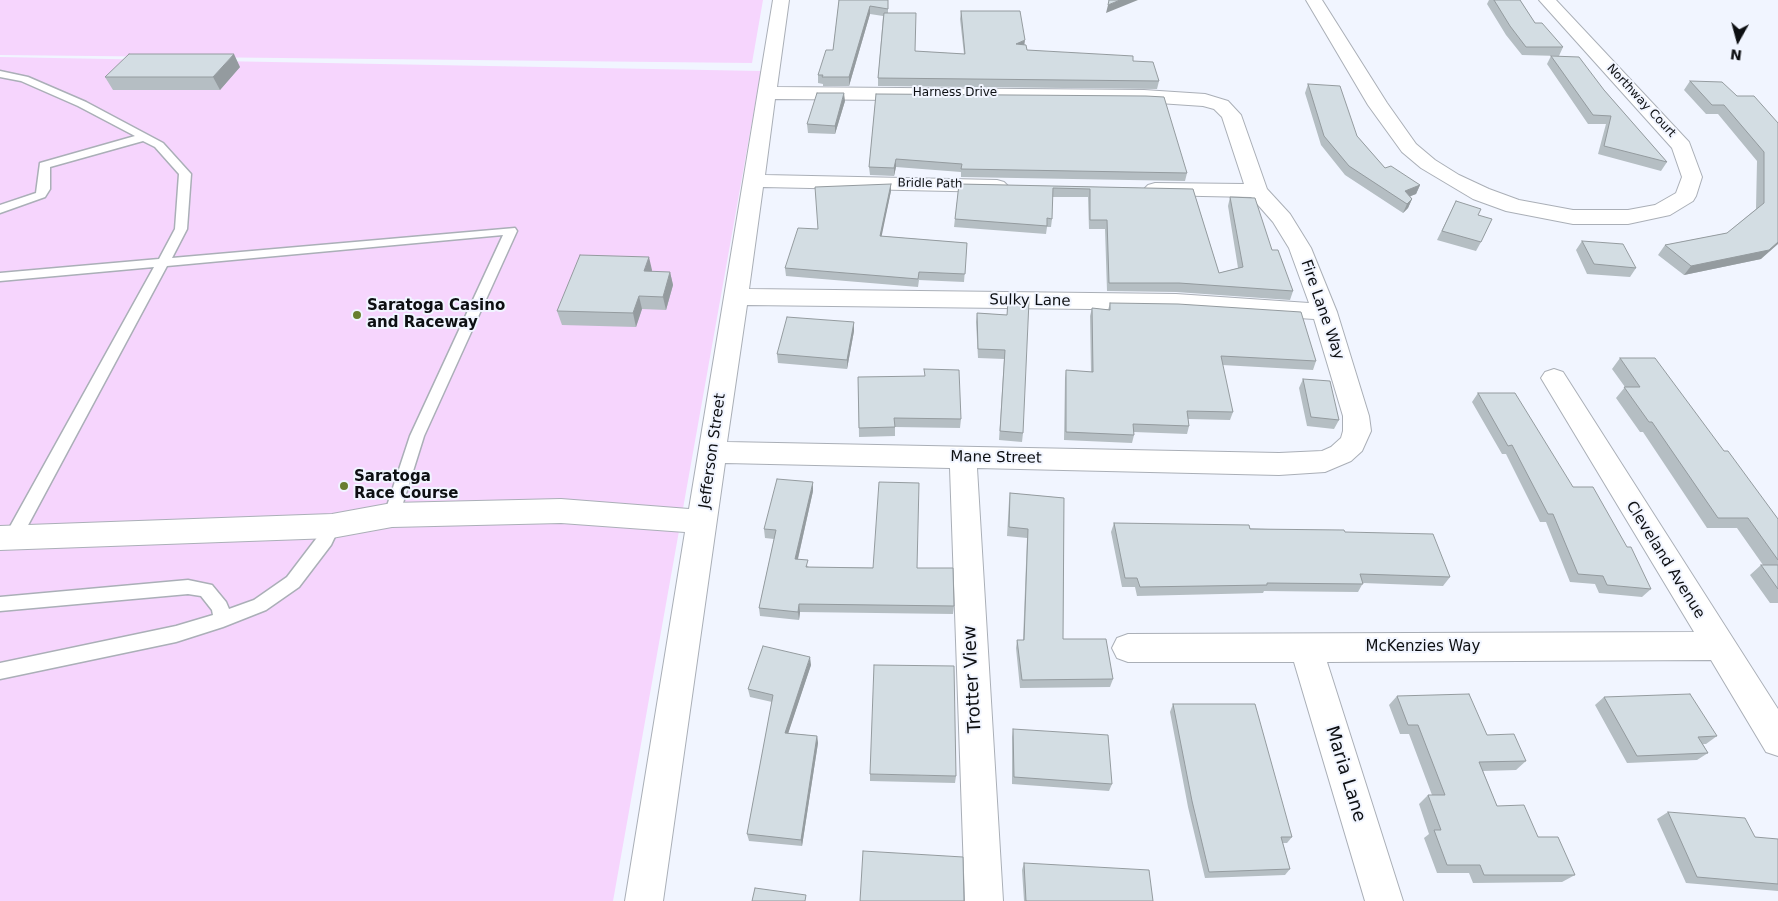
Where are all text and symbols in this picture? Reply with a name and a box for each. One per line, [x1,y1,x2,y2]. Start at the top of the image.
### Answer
north arrow [1713,15,1763,65]
text: N [1729,46,1743,64]
street label: Northway Court [1603,61,1679,141]
street label: Harness Drive [913,86,997,100]
street label: Bridle Path [897,176,963,192]
street label: Fire Lane Way [1296,258,1348,362]
street label: Sulky Lane [989,291,1071,311]
place label: Saratoga Casino and Raceway [367,297,505,332]
marker: Saratoga Casino and Raceway [351,309,363,321]
street label: Jefferson Street [696,392,730,510]
street label: Mane Street [950,448,1042,468]
place label: Saratoga Race Course [354,468,458,503]
marker: Saratoga Race Course [338,480,350,492]
street label: Cleveland Avenue [1622,498,1708,622]
street label: Trotter View [959,625,987,733]
street label: McKenzies Way [1366,638,1480,656]
street label: Maria Lane [1320,723,1370,825]

